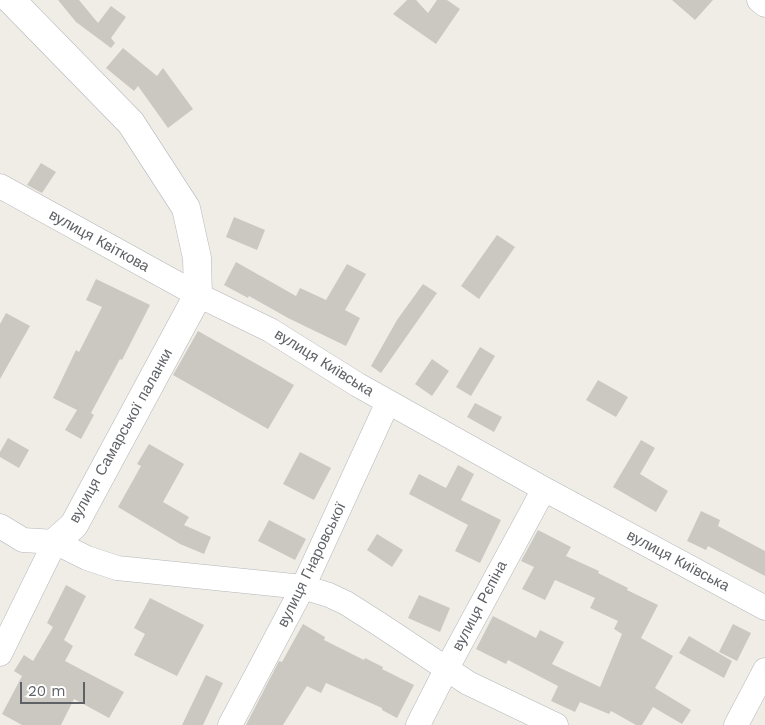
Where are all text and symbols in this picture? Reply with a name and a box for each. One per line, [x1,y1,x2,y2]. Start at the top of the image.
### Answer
street label: вулиця Квіткова [46,206,152,276]
street label: вулиця Київська [271,325,377,401]
street label: вулиця Самарської паланки [65,346,177,526]
street label: вулиця Гнаровської [274,500,350,630]
street label: вулиця Київська [624,526,732,596]
street label: вулиця Рєпіна [449,558,511,654]
scale bar [22,672,88,704]
text: 20 m [28,682,66,700]

